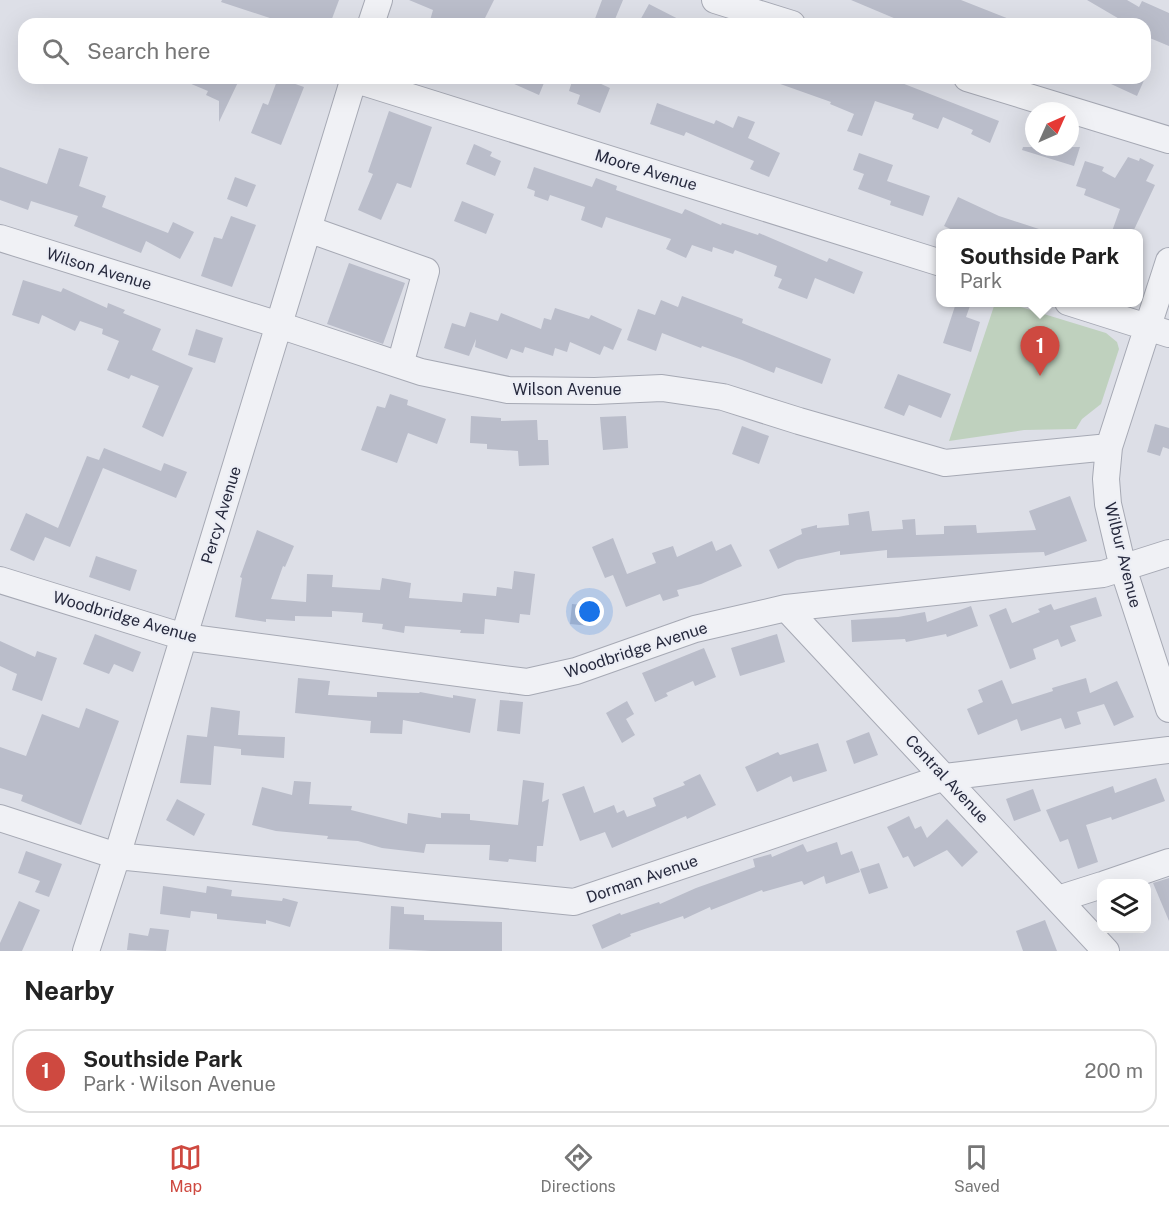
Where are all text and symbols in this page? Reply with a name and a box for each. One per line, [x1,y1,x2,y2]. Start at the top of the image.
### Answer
search box [18,18,1151,84]
icon: search [39,35,72,68]
text: Search here [87,38,211,64]
north arrow [1025,102,1079,156]
street label: Moore Avenue [593,145,699,195]
popup [936,229,1143,307]
text: Southside Park [960,243,1119,269]
street label: Wilson Avenue [44,244,154,294]
text: Park [960,269,1002,293]
pin: 1 [1020,326,1060,376]
street label: Wilson Avenue [512,380,622,399]
street label: Percy Avenue [197,464,245,566]
street label: Wilbur Avenue [1101,500,1145,610]
street label: Woodbridge Avenue [51,587,199,647]
your location [575,597,604,626]
street label: Woodbridge Avenue [562,618,710,682]
street label: Central Avenue [901,731,993,827]
street label: Dorman Avenue [584,851,700,907]
map controls [1097,879,1151,933]
button: layers [1097,879,1151,933]
text: Nearby [24,975,114,1006]
text: Southside Park [83,1046,243,1072]
text: 1 [41,1059,50,1083]
text: 200 m [1085,1059,1143,1083]
text: Park · Wilson Avenue [83,1072,276,1096]
tab: Map [169,1141,202,1196]
tab: Directions [541,1141,616,1196]
tab: Saved [954,1141,1000,1196]

